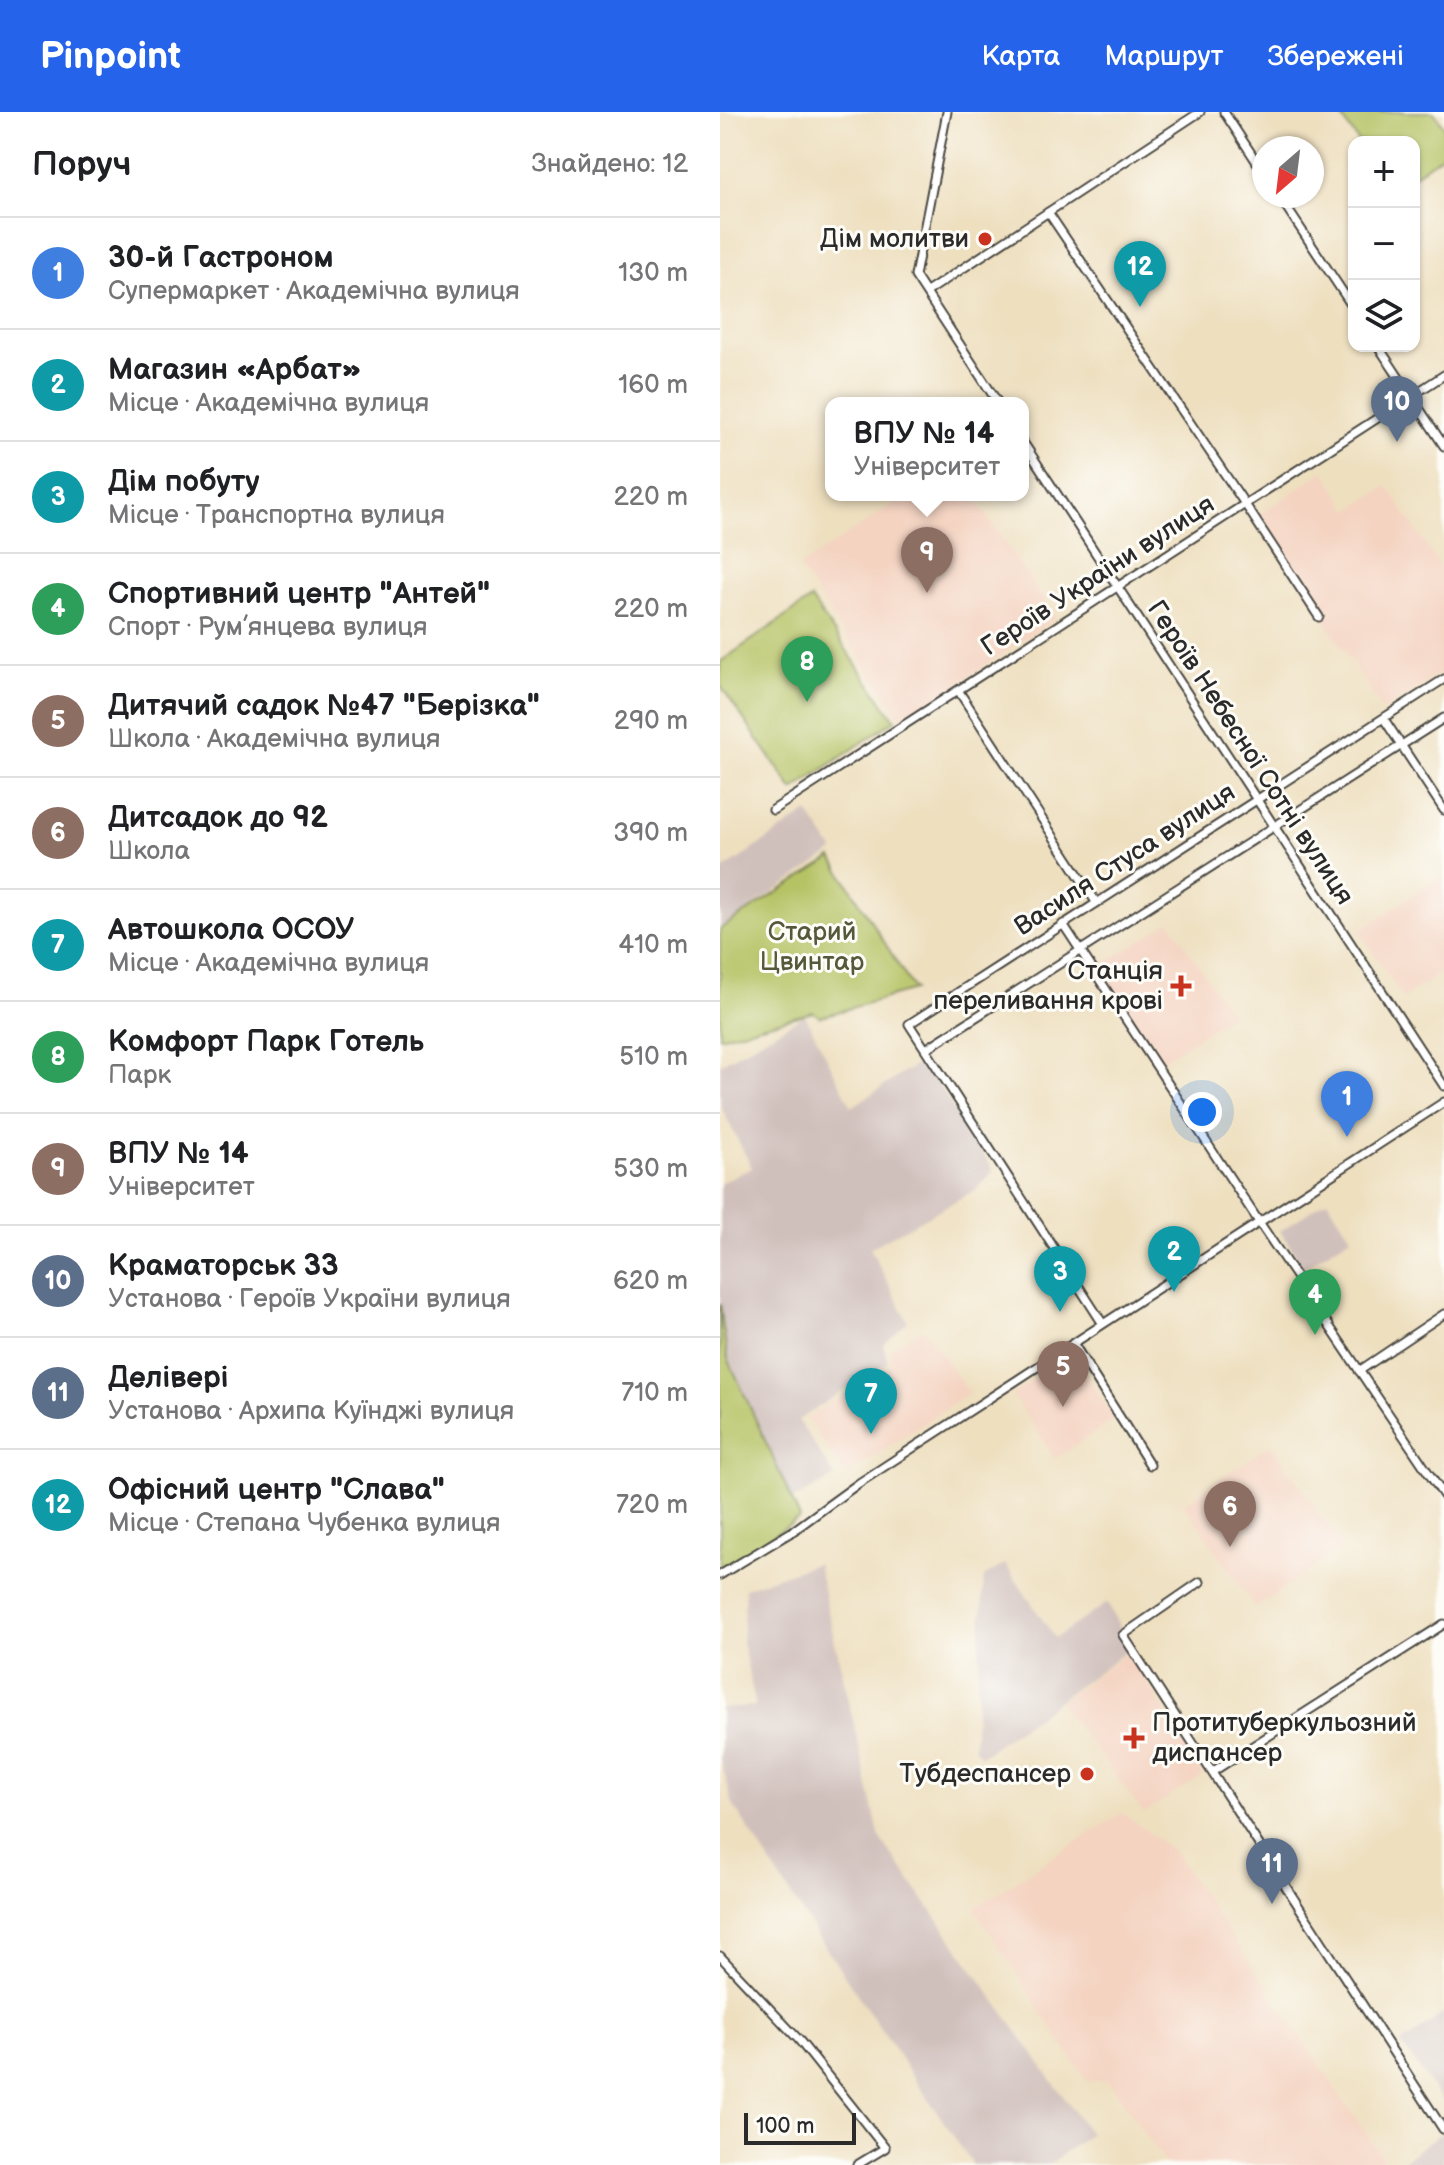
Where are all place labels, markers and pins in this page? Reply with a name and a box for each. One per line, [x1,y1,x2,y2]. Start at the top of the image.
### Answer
place label: Дім молитви [820,224,969,255]
marker: Дім молитви [976,230,994,248]
pin: 12 [1114,241,1166,307]
pin: 10 [1371,376,1423,442]
pin: 9 [901,527,953,593]
pin: 8 [781,636,833,702]
place label: Станція переливання крові [933,956,1163,1017]
marker: Станція переливання крові [1170,975,1192,997]
pin: 1 [1321,1071,1373,1137]
pin: 2 [1148,1226,1200,1292]
pin: 3 [1034,1246,1086,1312]
pin: 4 [1289,1269,1341,1335]
pin: 5 [1037,1341,1089,1407]
pin: 7 [845,1368,897,1434]
pin: 6 [1204,1481,1256,1547]
place label: Протитуберкульозний диспансер [1152,1708,1417,1769]
marker: Протитуберкульозний диспансер [1123,1727,1145,1749]
place label: Тубдеспансер [900,1759,1071,1790]
marker: Тубдеспансер [1078,1765,1096,1783]
pin: 11 [1246,1838,1298,1904]

